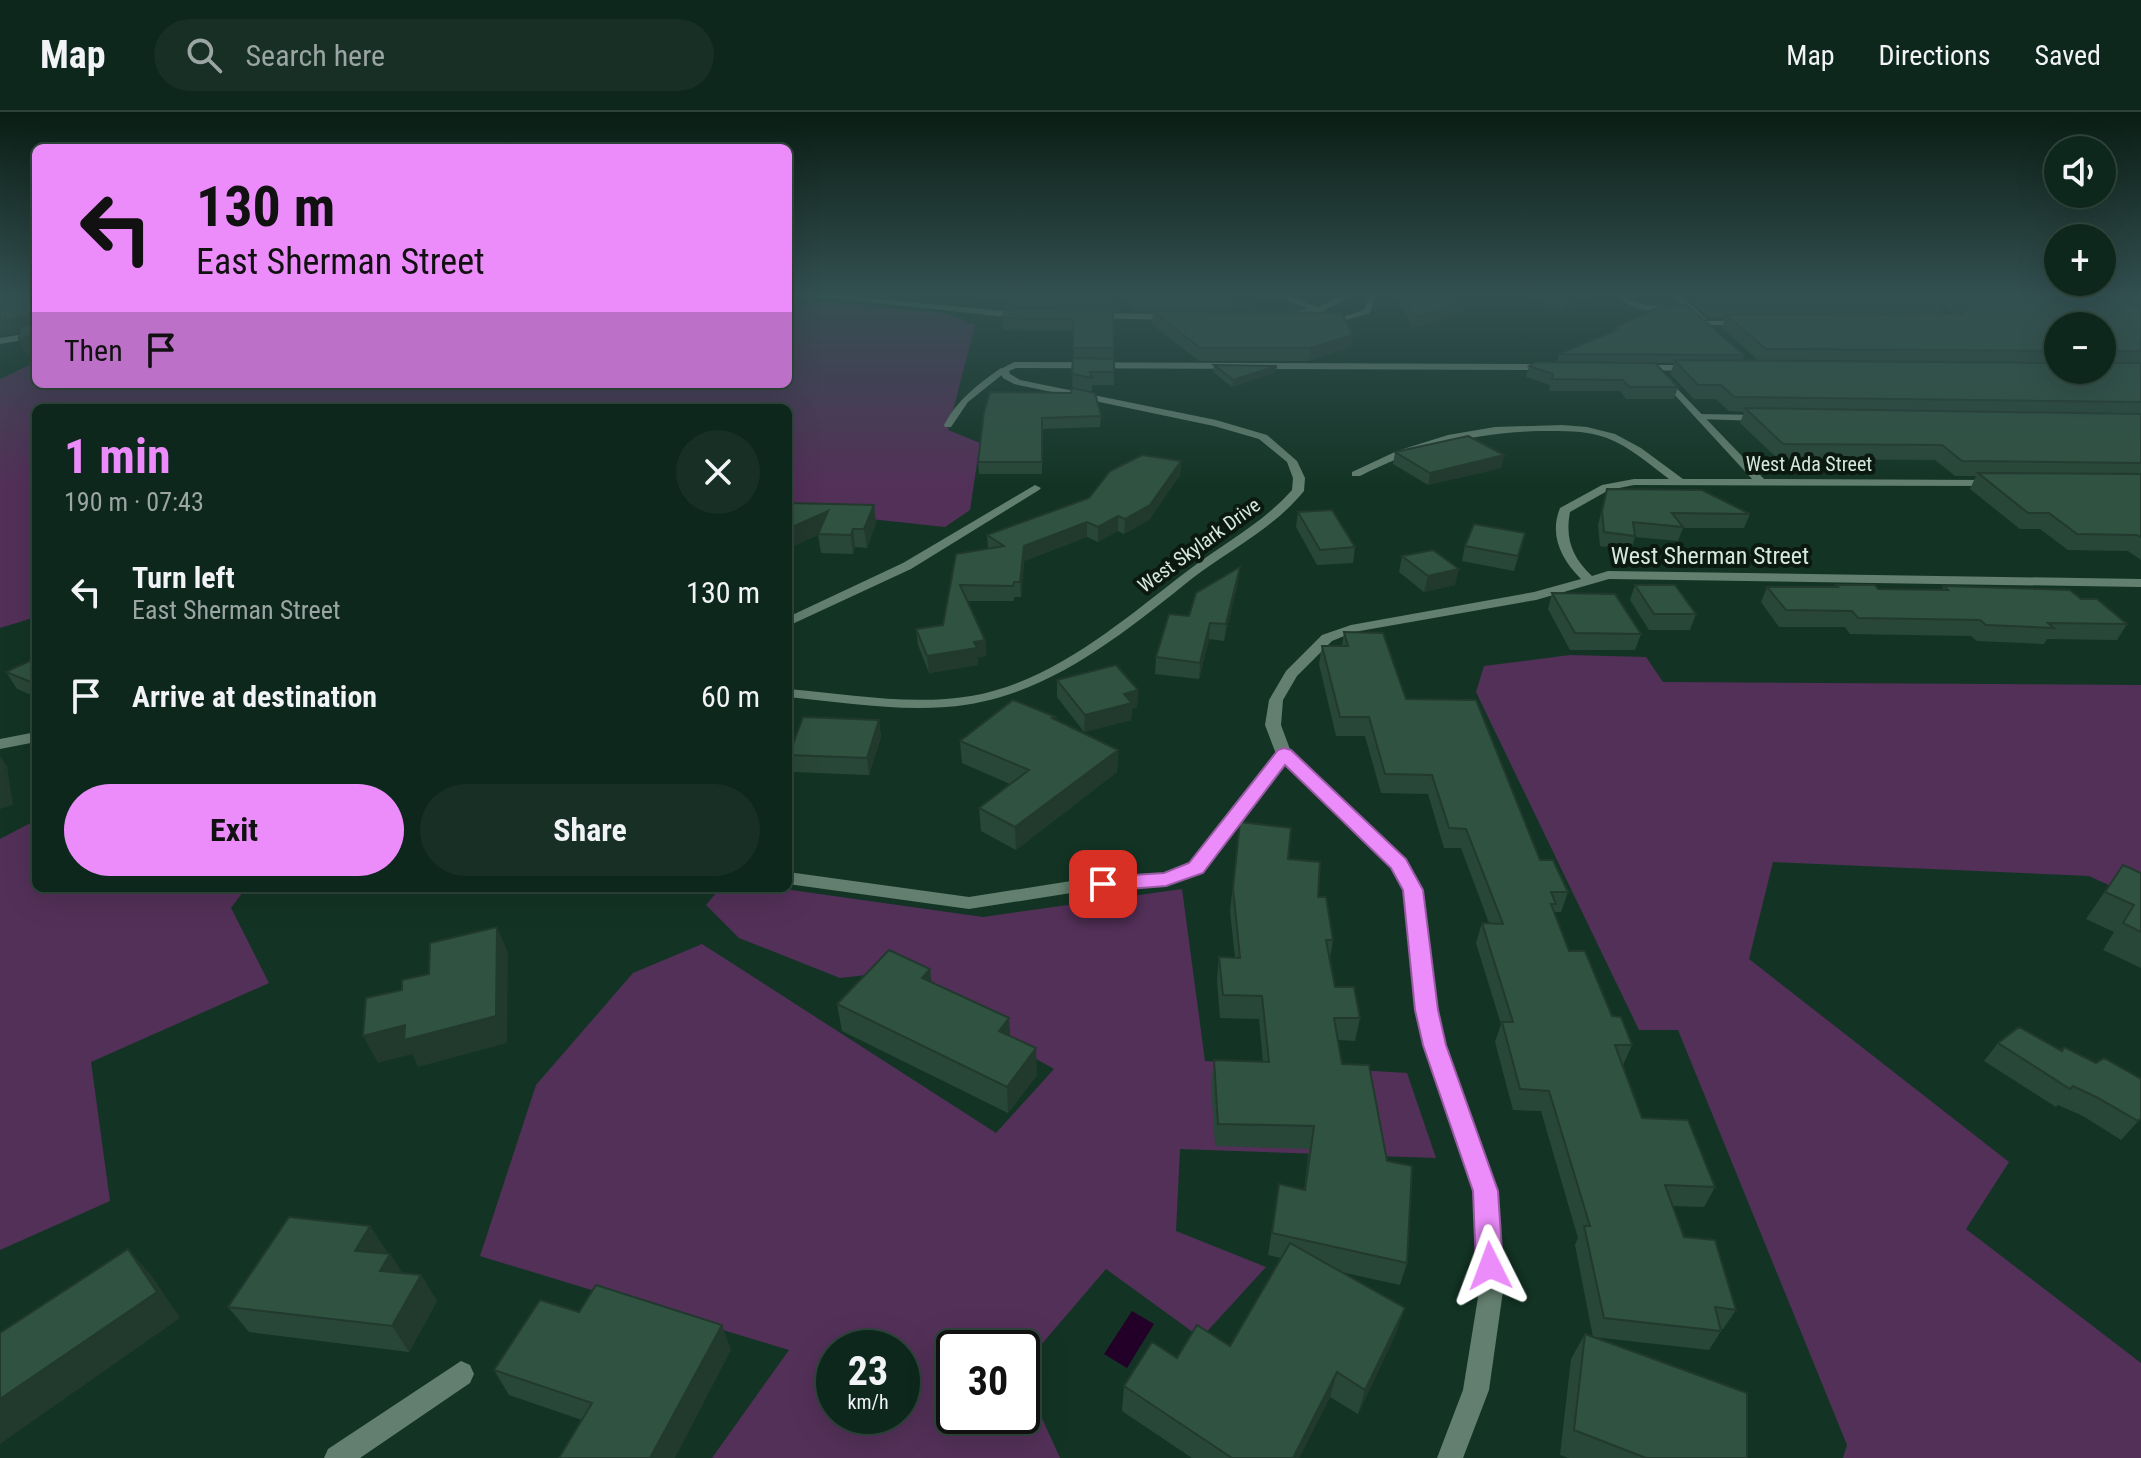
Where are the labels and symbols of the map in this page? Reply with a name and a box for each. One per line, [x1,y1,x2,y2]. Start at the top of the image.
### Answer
street label: West Ada Street [1746,452,1872,476]
street label: West Skylark Drive [1133,493,1265,597]
street label: West Sherman Street [1611,542,1809,570]
pin [1069,850,1137,918]
position arrow [1448,1224,1532,1308]
speed limit sign: 30 [936,1330,1040,1434]

